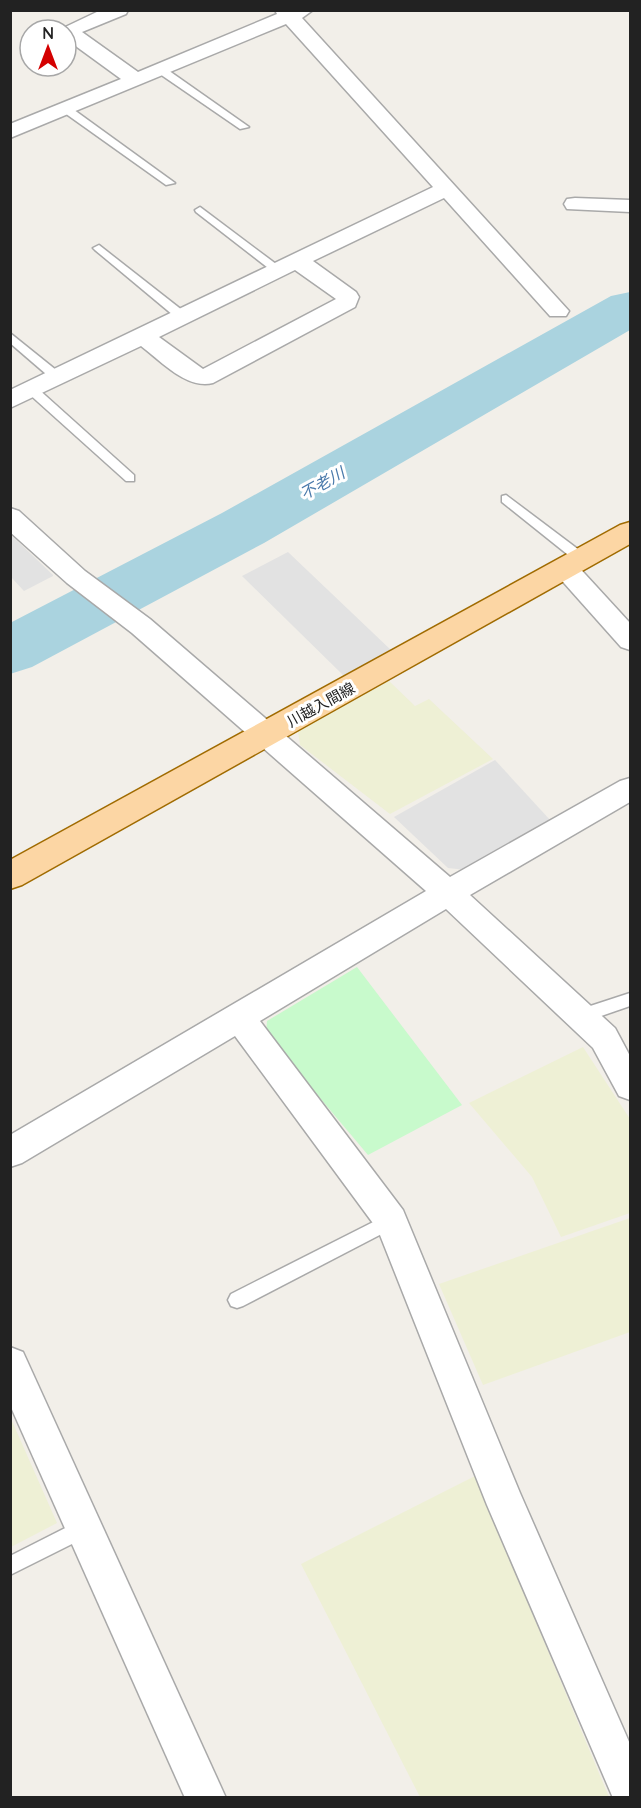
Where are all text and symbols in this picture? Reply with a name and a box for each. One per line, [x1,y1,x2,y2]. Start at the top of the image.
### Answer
north arrow [18,18,78,78]
text: N [42,23,54,43]
water label: 不老川 [296,462,350,503]
street label: 川越入間線 [283,678,358,731]

